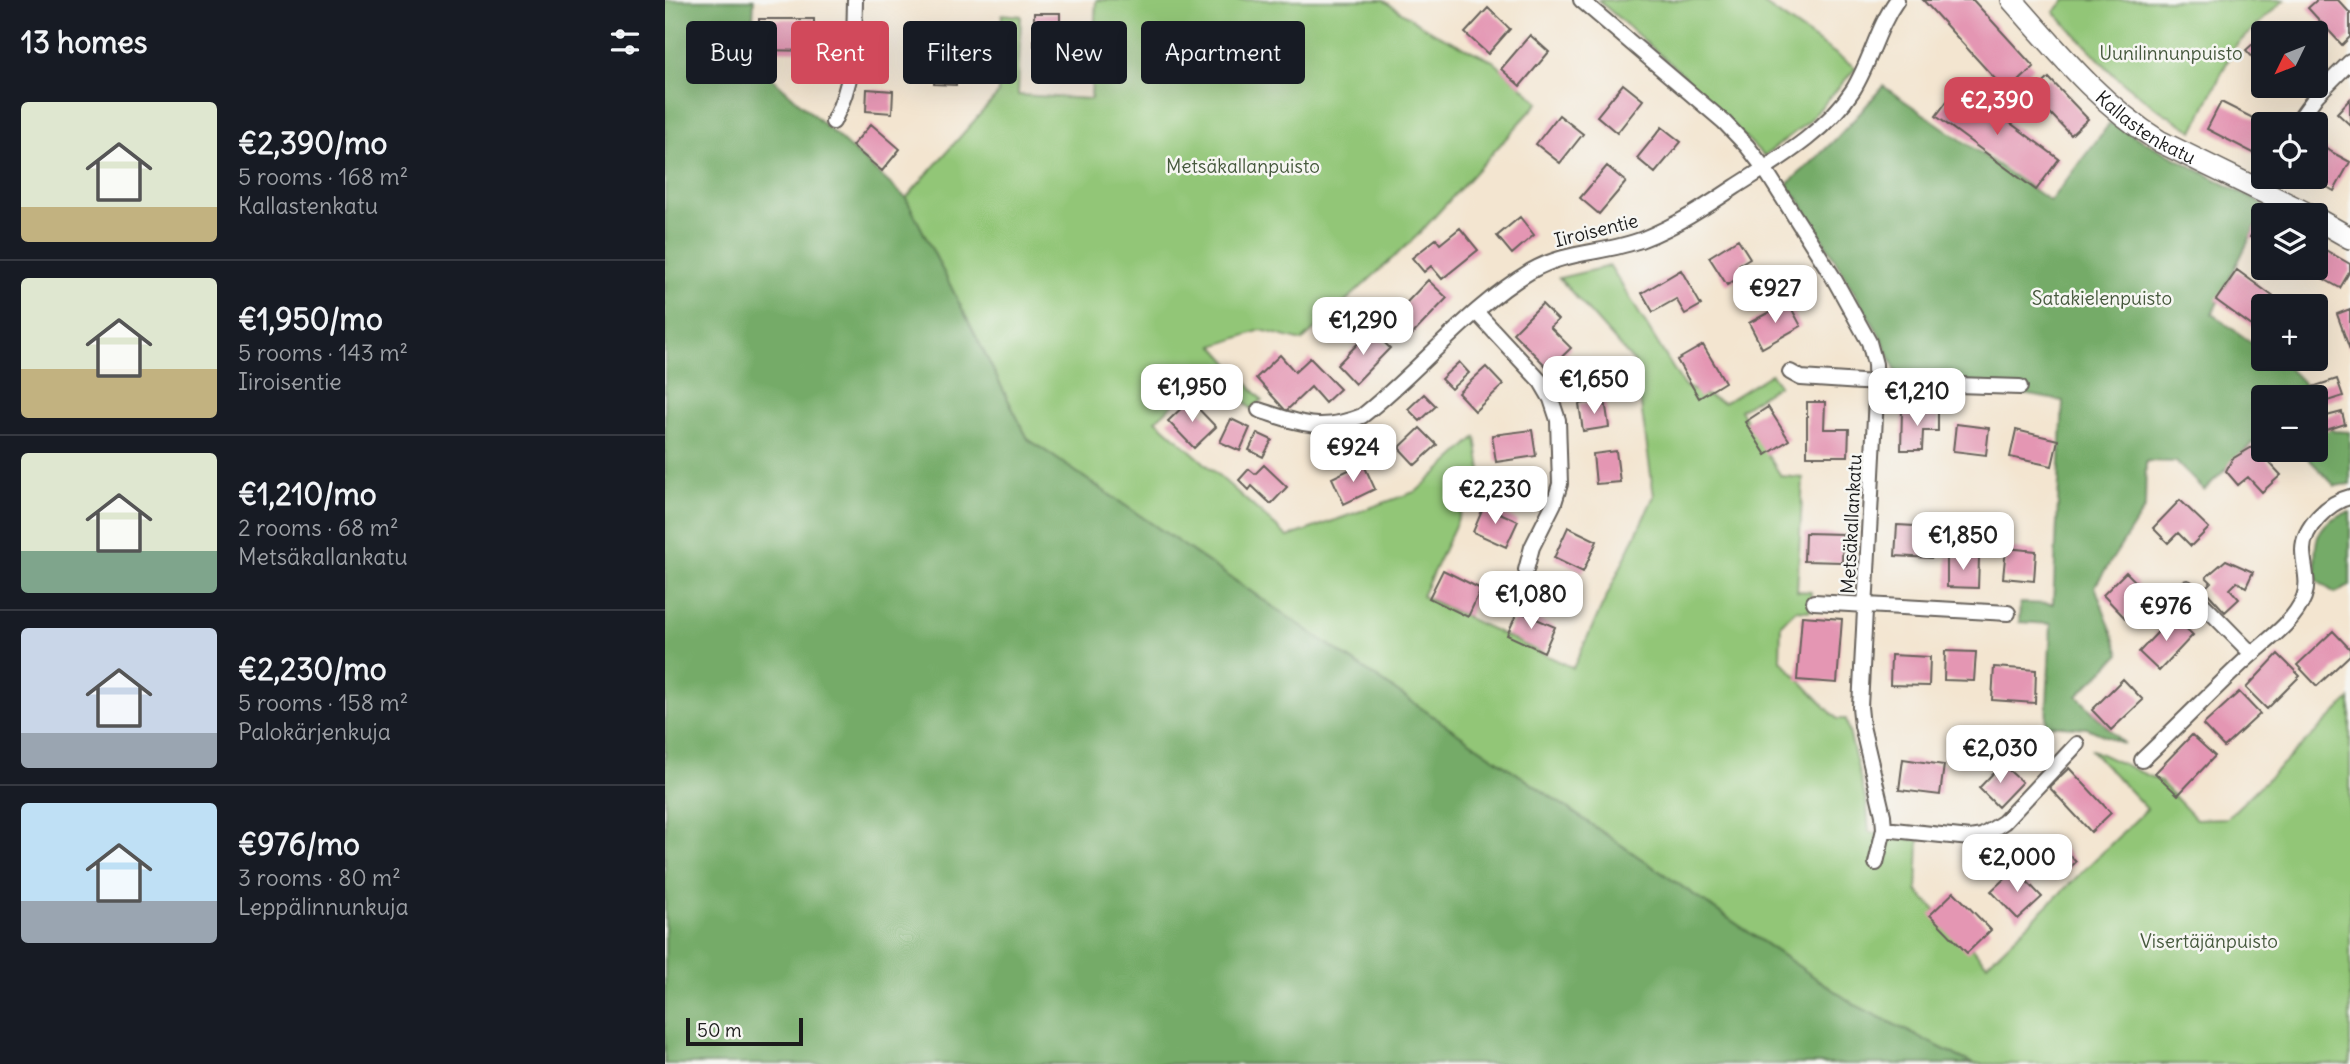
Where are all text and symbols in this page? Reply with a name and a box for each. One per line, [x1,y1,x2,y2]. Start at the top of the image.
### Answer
chip: Buy [686,21,777,84]
chip: Rent [791,21,889,84]
chip: Filters [903,21,1017,84]
chip: New [1031,21,1127,84]
chip: Apartment [1141,21,1305,84]
north arrow [2251,21,2327,98]
map controls [2251,21,2328,462]
text: 13 homes [21,23,147,61]
icon: filters [606,23,644,61]
park label: Uunilinnunpuisto [2099,41,2243,65]
pin: €2,390 [1940,78,2054,137]
text: €2,390 [1960,85,2034,114]
street label: Kallastenkatu [2091,85,2200,169]
button: locate [2251,112,2328,189]
text: €2,390/mo [238,124,387,162]
icon: home [77,130,161,214]
park label: Metsäkallanpuisto [1166,154,1320,178]
text: 5 rooms · 168 m² [238,162,408,191]
text: Kallastenkatu [238,191,378,220]
button: layers [2251,203,2328,280]
street label: Iiroisentie [1552,208,1640,252]
pin: €927 [1734,266,1816,325]
text: €927 [1749,273,1801,302]
park label: Satakielenpuisto [2032,286,2172,310]
button: + [2251,294,2328,371]
pin: €1,290 [1306,298,1420,357]
text: €1,950/mo [238,300,383,338]
text: €1,290 [1328,305,1398,334]
icon: home [77,306,161,390]
text: 5 rooms · 143 m² [238,338,408,367]
pin: €1,650 [1537,356,1651,416]
pin: €1,950 [1135,364,1249,424]
text: €1,650 [1559,364,1629,393]
text: Iiroisentie [238,367,342,396]
pin: €1,210 [1860,368,1974,428]
text: €1,950 [1157,372,1227,401]
text: €1,210 [1884,376,1950,405]
button: − [2251,385,2328,462]
pin: €924 [1312,424,1394,484]
text: €924 [1326,432,1380,461]
street label: Metsäkallankatu [1835,453,1867,595]
pin: €2,230 [1438,466,1552,526]
text: €2,230 [1458,474,1532,503]
text: €1,210/mo [238,475,377,513]
icon: home [77,481,161,565]
pin: €1,850 [1906,512,2020,572]
text: 2 rooms · 68 m² [238,513,399,542]
text: €1,850 [1928,520,1998,549]
text: Metsäkallankatu [238,542,408,571]
pin: €1,080 [1474,572,1588,631]
text: €1,080 [1495,579,1567,608]
pin: €976 [2125,584,2207,643]
text: €976 [2140,591,2192,620]
text: €2,230/mo [238,650,387,688]
icon: home [77,656,161,740]
text: 5 rooms · 158 m² [238,688,408,717]
text: Palokärjenkuja [238,717,391,746]
pin: €2,030 [1943,726,2057,785]
text: €2,030 [1962,733,2038,762]
text: €976/mo [238,825,360,863]
icon: home [77,831,161,915]
pin: €2,000 [1960,834,2074,894]
text: €2,000 [1978,842,2056,871]
text: 3 rooms · 80 m² [238,863,401,892]
text: Leppälinnunkuja [238,892,409,921]
park label: Visertäjänpuisto [2140,929,2278,953]
scale bar [686,1015,803,1047]
text: 50 m [697,1018,742,1042]

